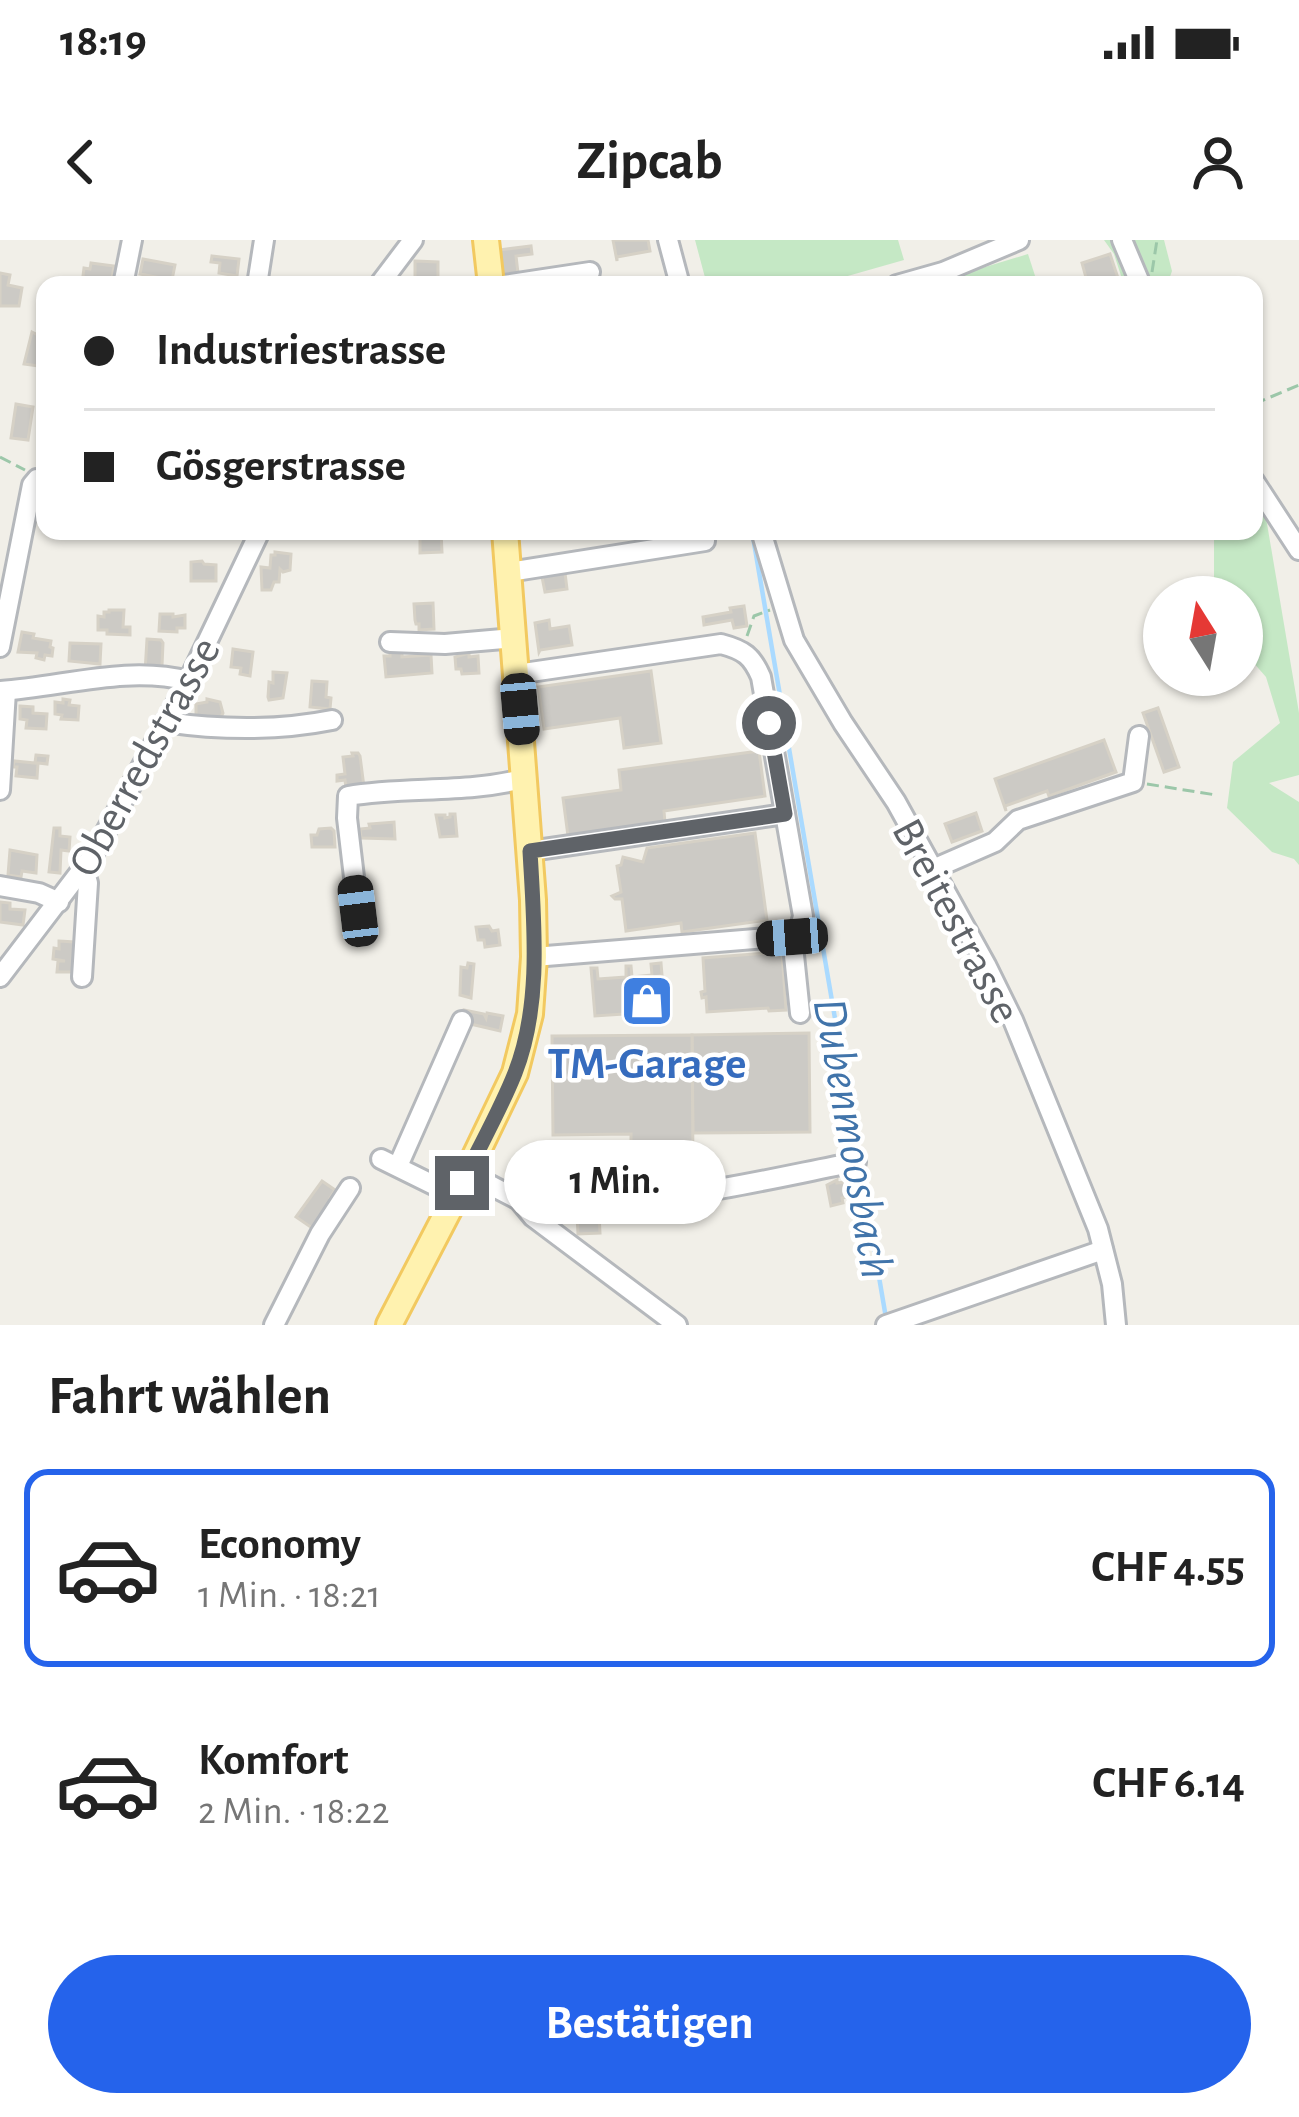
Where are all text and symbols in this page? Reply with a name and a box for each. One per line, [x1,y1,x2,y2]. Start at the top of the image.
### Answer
text: 18:19 [60,19,147,64]
icon: back [48,129,114,195]
icon: person [1185,129,1251,195]
text: Zipcab [577,135,722,189]
text: Industriestrasse [156,328,446,373]
text: Gösgerstrasse [156,444,406,489]
north arrow [1143,576,1263,696]
map controls [1143,576,1263,696]
street label: Oberredstrasse [61,630,229,884]
car [499,672,541,746]
route start [742,696,796,750]
street label: Breitestrasse [883,812,1028,1031]
car [336,873,380,949]
car [755,917,829,957]
shop icon: TM-Garage [619,973,675,1029]
water label: Dubenmoosbach [804,994,900,1283]
place label: TM-Garage [547,1042,747,1087]
callout: 1 Min. [504,1141,726,1225]
route end [435,1156,489,1210]
text: 1 Min. [570,1162,660,1201]
text: Fahrt wählen [48,1370,331,1424]
icon: car [54,1514,162,1622]
text: Economy [198,1522,361,1567]
text: CHF 4.55 [1091,1545,1245,1590]
text: 1 Min. · 18:21 [198,1576,381,1615]
icon: car [54,1730,162,1838]
text: Komfort [198,1738,348,1783]
text: CHF 6.14 [1092,1761,1245,1806]
text: 2 Min. · 18:22 [198,1792,390,1831]
button: Bestätigen [48,1955,1251,2093]

